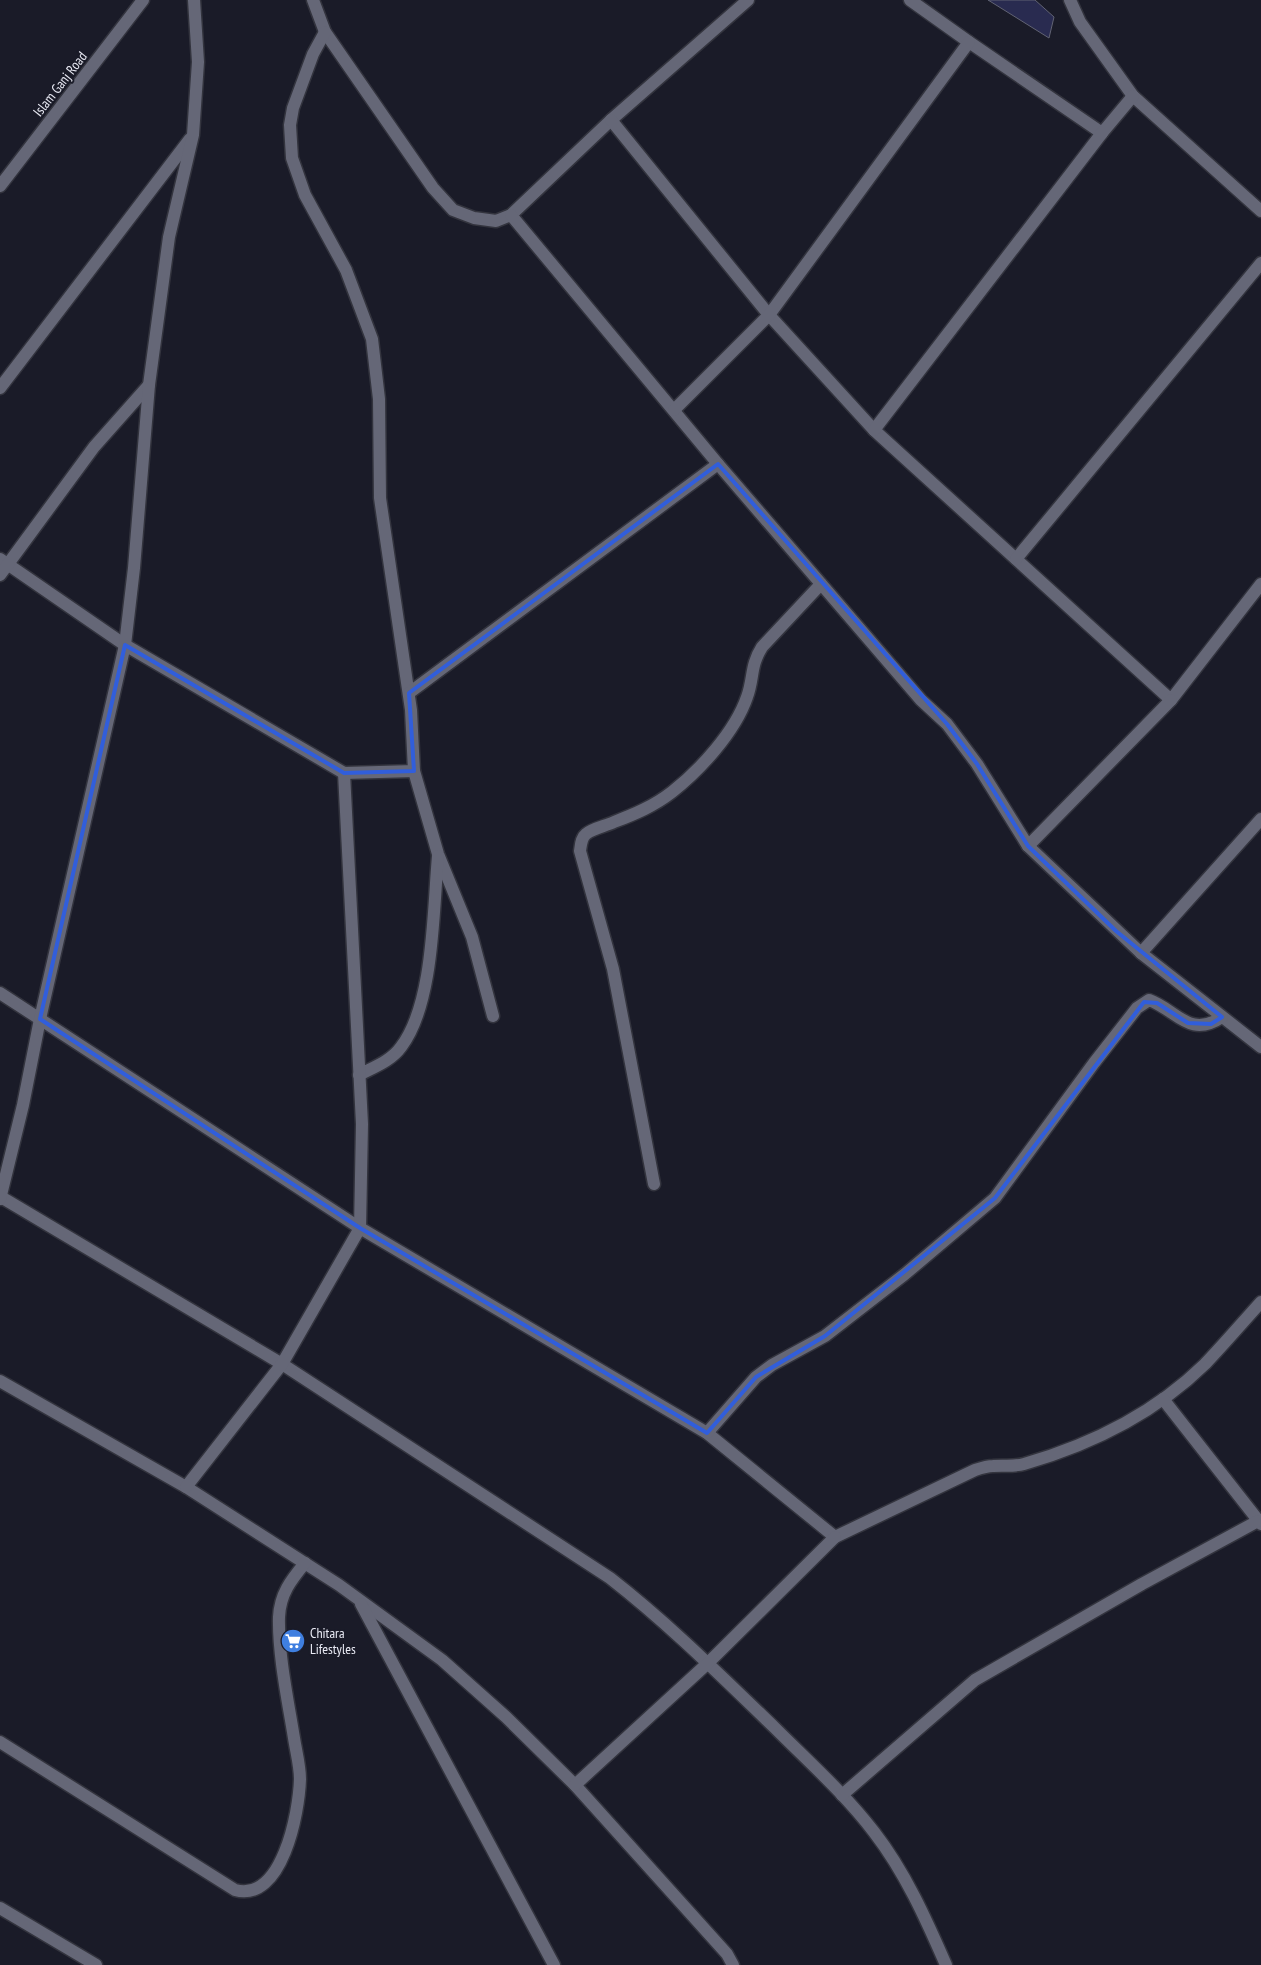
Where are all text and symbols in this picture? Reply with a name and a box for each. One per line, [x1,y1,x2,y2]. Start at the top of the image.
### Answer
street label: Islam Ganj Road [29,48,91,120]
place label: Chitara Lifestyles [310,1624,356,1658]
supermarket icon: Chitara Lifestyles [280,1628,306,1654]

